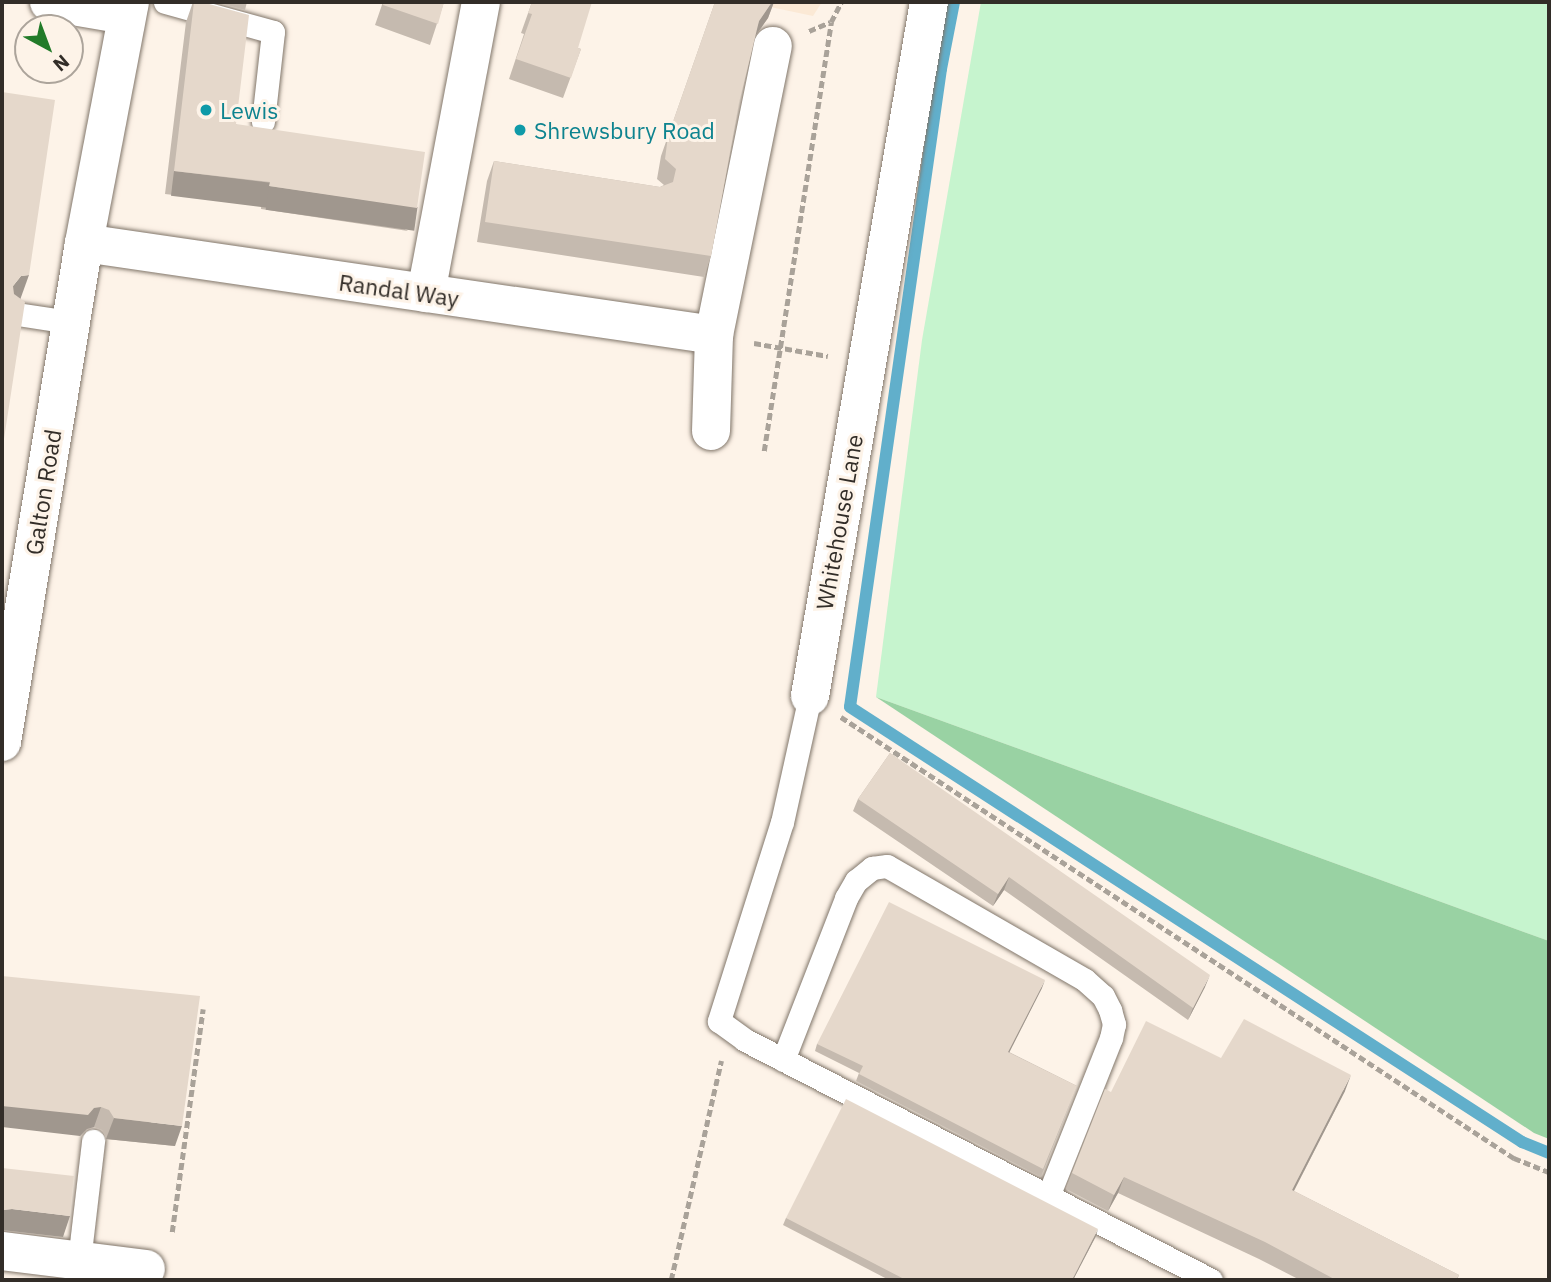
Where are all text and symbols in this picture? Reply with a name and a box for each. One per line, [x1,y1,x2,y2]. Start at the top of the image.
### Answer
north arrow [14,14,84,84]
text: N [48,50,75,77]
place label: Lewis [220,96,278,124]
marker: Lewis [198,102,214,118]
place label: Shrewsbury Road [534,116,715,144]
marker: Shrewsbury Road [512,122,528,138]
street label: Randal Way [337,268,461,312]
street label: Galton Road [19,427,67,557]
street label: Whitehouse Lane [810,432,868,612]

